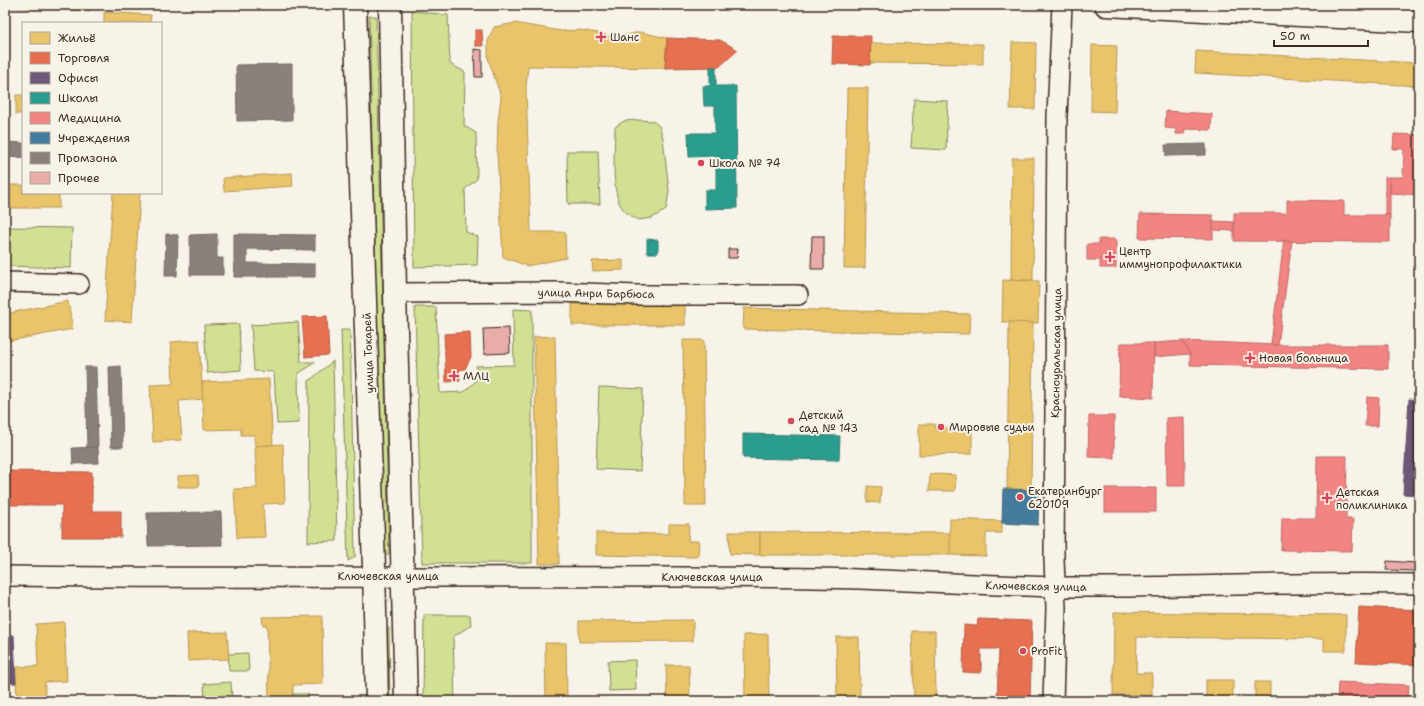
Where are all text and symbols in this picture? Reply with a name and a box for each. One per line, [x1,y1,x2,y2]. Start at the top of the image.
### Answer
legend [22,22,162,194]
scale bar [1274,22,1368,48]
text: 50 m [1280,28,1310,44]
text: Жильё [58,30,96,46]
place label: Шанс [610,30,640,45]
marker: Шанс [595,31,607,43]
text: Торговля [58,50,110,66]
text: Офисы [58,70,98,86]
text: Школы [58,90,98,106]
text: Медицина [58,110,122,126]
text: Учреждения [58,130,130,146]
text: Промзона [58,150,118,166]
place label: Школа № 74 [709,156,781,171]
marker: Школа № 74 [696,158,706,168]
text: Прочее [58,170,100,186]
place label: Центр иммунопрофилактики [1119,244,1242,272]
marker: Центр иммунопрофилактики [1104,251,1116,263]
street label: улица Анри Барбюса [538,285,655,302]
street label: Красноуральская улица [1048,288,1065,418]
street label: улица Токарей [360,312,377,394]
place label: Новая больница [1259,351,1348,366]
marker: Новая больница [1244,352,1256,364]
place label: МЛЦ [463,369,489,384]
marker: МЛЦ [448,370,460,382]
place label: Детский сад № 143 [799,408,858,436]
marker: Детский сад № 143 [786,416,796,426]
place label: Мировые судьи [949,420,1035,435]
marker: Мировые судьи [936,422,946,432]
place label: Екатеринбург 620109 [1028,484,1102,512]
place label: Детская поликлиника [1336,485,1408,513]
marker: Екатеринбург 620109 [1015,492,1025,502]
marker: Детская поликлиника [1321,492,1333,504]
street label: Ключевская улица [337,569,439,584]
street label: Ключевская улица [661,570,763,585]
street label: Ключевская улица [985,578,1087,595]
place label: ProFit [1031,644,1062,659]
marker: ProFit [1018,646,1028,656]

